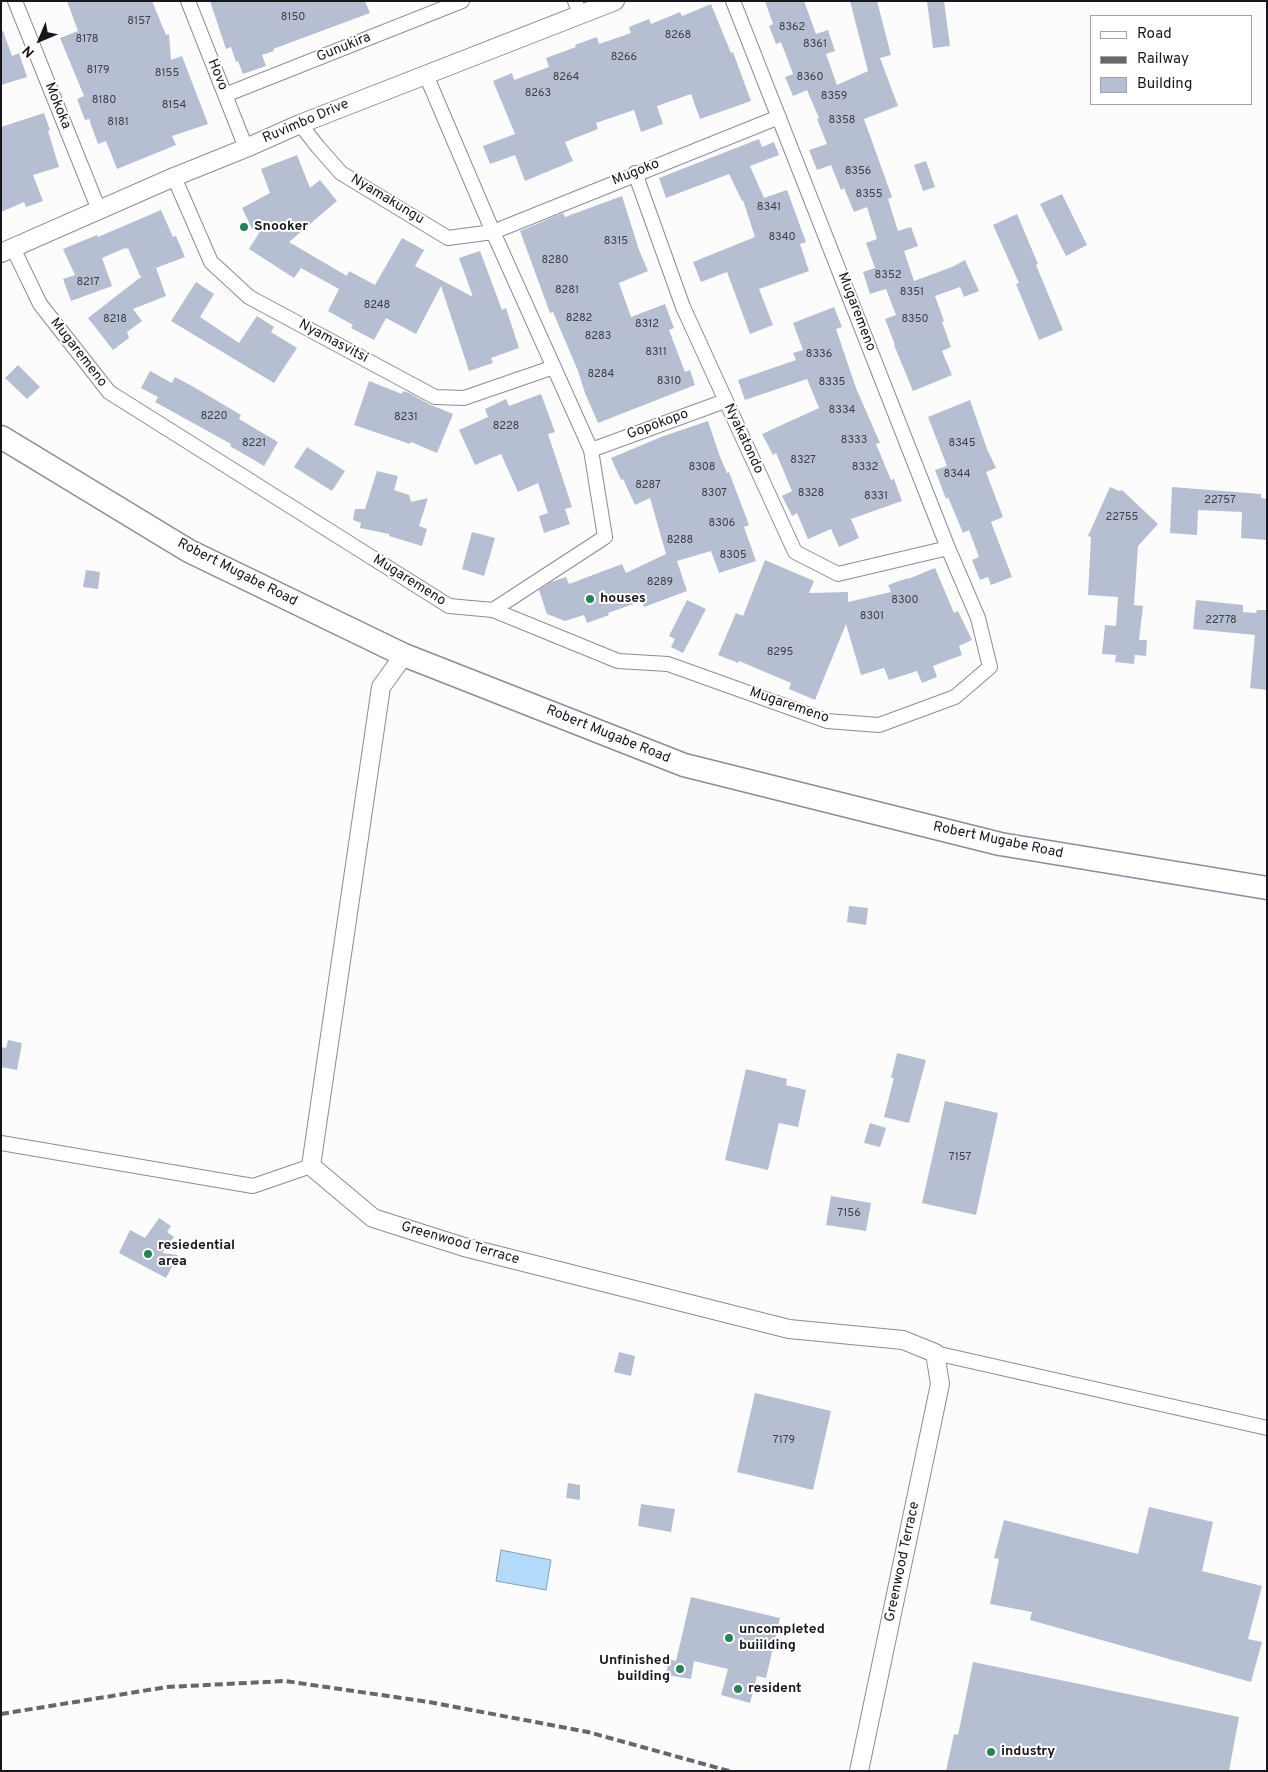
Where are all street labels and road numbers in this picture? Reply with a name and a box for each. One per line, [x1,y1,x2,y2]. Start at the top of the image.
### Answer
street label: Gunukira [314,30,374,66]
street label: Hovo [203,57,231,93]
street label: Mokoka [40,80,74,132]
street label: Ruvimbo Drive [260,96,352,148]
street label: Mugoko [610,156,662,190]
street label: Nyamakungu [347,171,427,229]
street label: Mugaremeno [833,270,879,354]
street label: Mugaremeno [46,315,110,391]
street label: Nyamasvitsi [295,317,371,367]
street label: Nyakatondo [719,401,767,477]
street label: Gopokopo [625,406,691,444]
street label: Robert Mugabe Road [174,535,300,611]
street label: Mugaremeno [369,552,449,610]
street label: Mugaremeno [747,685,831,727]
street label: Robert Mugabe Road [543,702,673,768]
street label: Robert Mugabe Road [931,819,1065,863]
street label: Greenwood Terrace [399,1219,521,1269]
street label: Greenwood Terrace [882,1500,924,1624]

